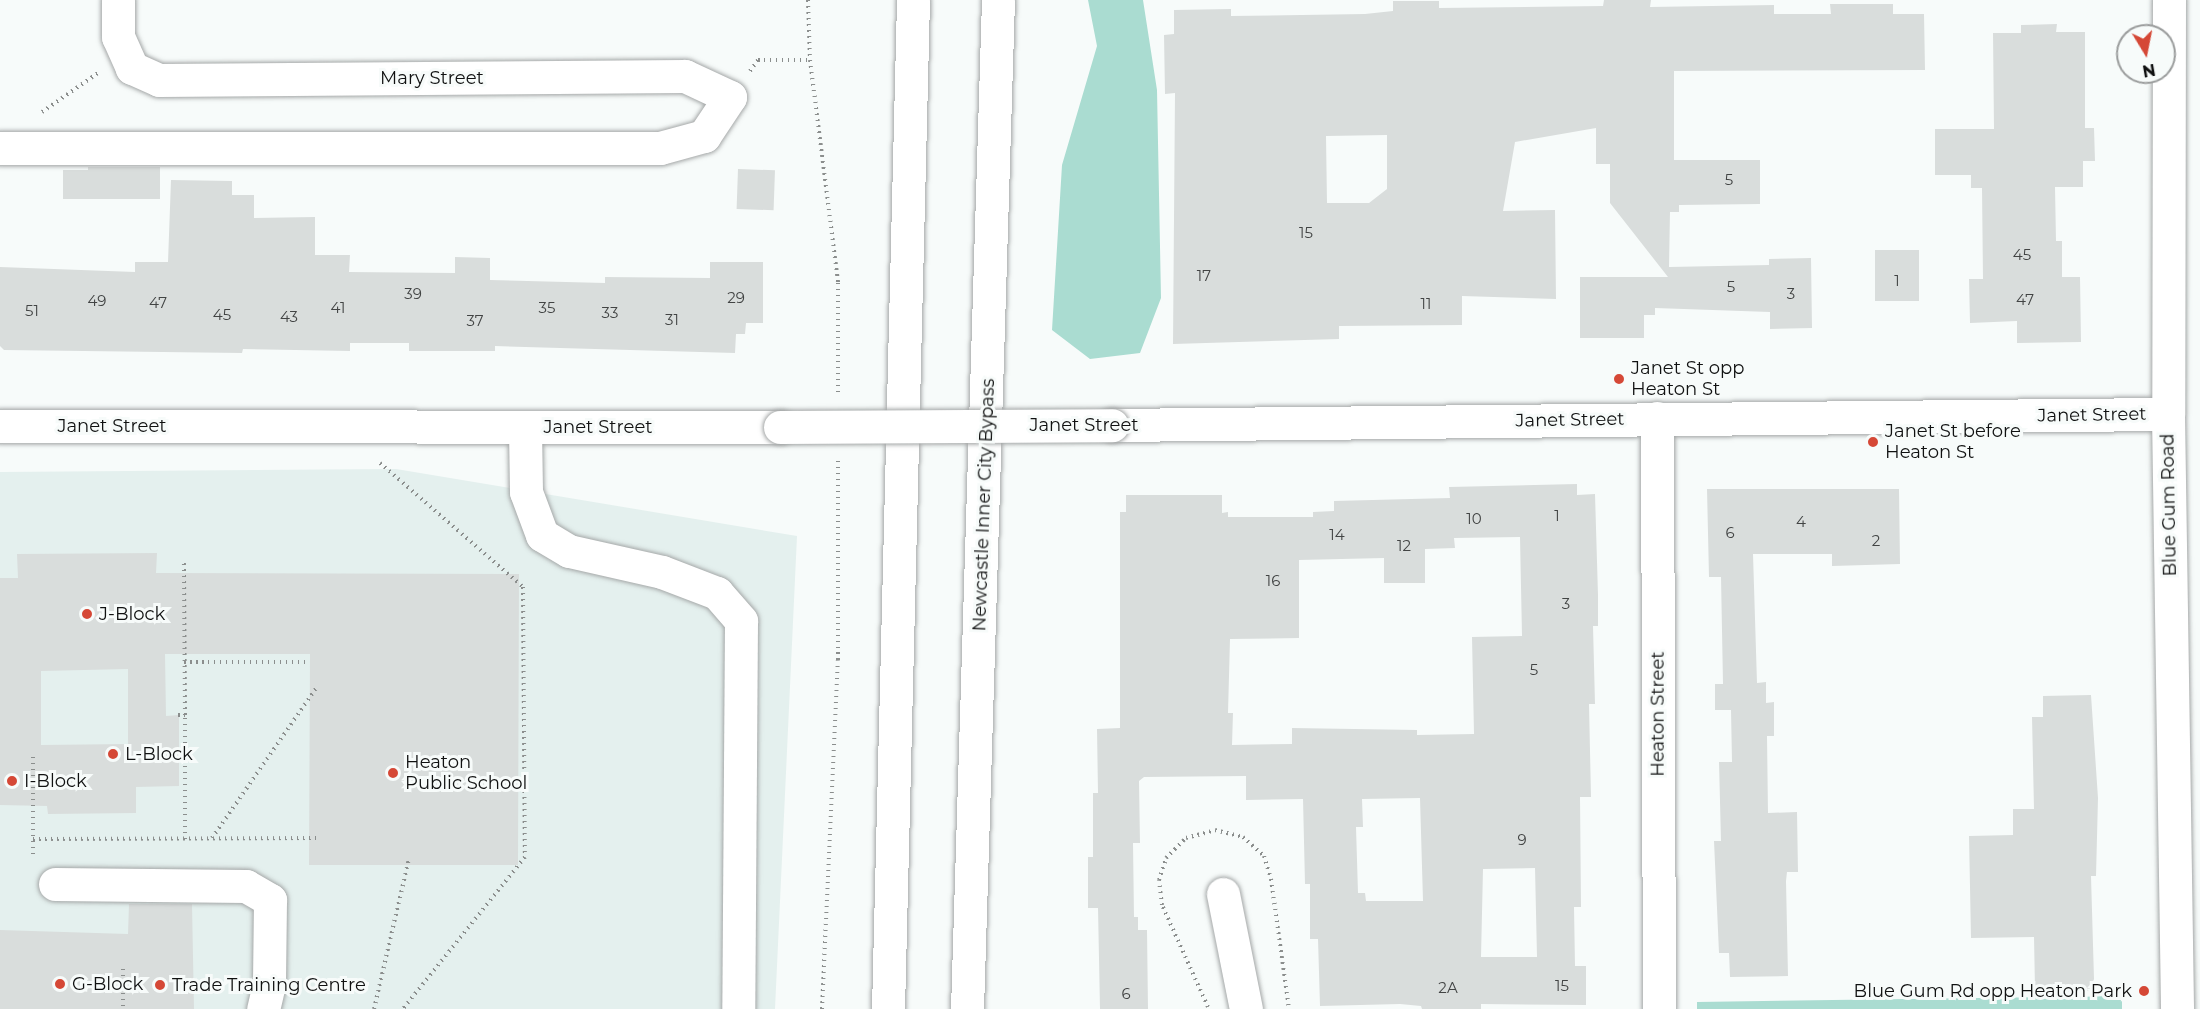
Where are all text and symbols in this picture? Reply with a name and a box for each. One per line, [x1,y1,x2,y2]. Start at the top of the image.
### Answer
north arrow [2116,24,2176,84]
text: N [2141,60,2157,81]
street label: Mary Street [380,67,484,89]
house number: 5 [1725,171,1733,189]
house number: 15 [1299,224,1313,242]
house number: 45 [2013,246,2031,264]
house number: 17 [1197,267,1211,285]
house number: 1 [1894,272,1900,290]
house number: 5 [1727,278,1735,296]
house number: 39 [404,285,422,303]
house number: 3 [1787,285,1795,303]
house number: 29 [727,289,745,307]
house number: 47 [2016,291,2034,309]
house number: 49 [88,292,106,310]
house number: 47 [149,294,167,312]
house number: 11 [1421,295,1431,313]
house number: 41 [331,299,345,317]
house number: 35 [539,299,555,317]
house number: 51 [25,302,39,320]
house number: 33 [602,304,618,322]
house number: 45 [213,306,231,324]
house number: 43 [280,308,298,326]
house number: 31 [665,311,679,329]
house number: 37 [466,312,484,330]
place label: Janet St opp Heaton St [1631,358,1744,400]
marker: Janet St opp Heaton St [1612,372,1626,386]
street label: Newcastle Inner City Bypass [969,378,999,632]
street label: Janet Street [2037,403,2147,427]
street label: Janet Street [1515,408,1625,432]
street label: Janet Street [1029,414,1139,436]
street label: Janet Street [57,415,167,437]
street label: Janet Street [543,416,653,438]
place label: Janet St before Heaton St [1885,421,2021,464]
street label: Blue Gum Road [2157,433,2181,577]
marker: Janet St before Heaton St [1866,435,1880,449]
house number: 1 [1554,507,1560,525]
house number: 10 [1466,510,1482,528]
house number: 4 [1796,513,1806,531]
house number: 6 [1725,524,1735,542]
house number: 14 [1329,526,1345,544]
house number: 2 [1872,532,1880,550]
house number: 12 [1397,537,1411,555]
house number: 16 [1266,572,1280,590]
house number: 3 [1562,595,1570,613]
place label: J-Block [99,603,165,625]
marker: J-Block [80,607,94,621]
street label: Heaton Street [1647,651,1669,777]
house number: 5 [1530,661,1538,679]
place label: L-Block [125,743,193,765]
marker: L-Block [106,747,120,761]
place label: Heaton Public School [405,752,527,795]
marker: Heaton Public School [386,766,400,780]
place label: I-Block [24,770,87,792]
marker: I-Block [5,774,19,788]
house number: 9 [1517,831,1527,849]
place label: G-Block [72,973,143,995]
place label: Trade Training Centre [172,974,366,996]
marker: G-Block [53,977,67,991]
house number: 15 [1555,977,1569,995]
marker: Trade Training Centre [153,978,167,992]
house number: 2A [1438,979,1458,997]
place label: Blue Gum Rd opp Heaton Park [1854,980,2132,1002]
marker: Blue Gum Rd opp Heaton Park [2137,984,2151,998]
house number: 6 [1121,985,1131,1003]

